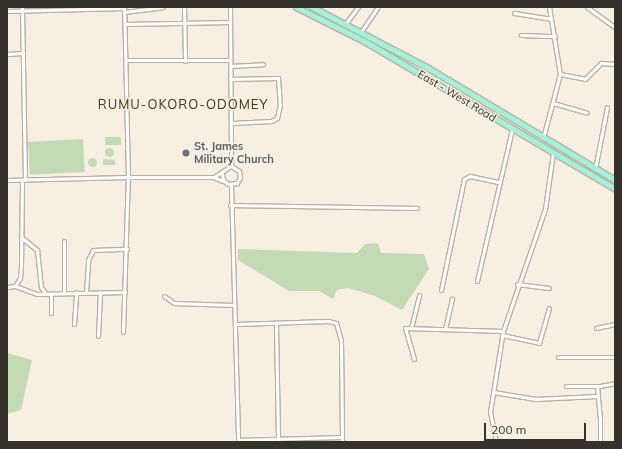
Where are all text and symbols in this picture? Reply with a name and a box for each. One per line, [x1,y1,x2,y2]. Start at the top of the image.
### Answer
street label: East - West Road [415,67,499,125]
district label: RUMU-OKORO-ODOMEY [98,96,268,112]
place label: St. James Military Church [194,140,274,166]
marker: St. James Military Church [181,148,191,158]
scale bar [486,415,588,441]
text: 200 m [491,422,526,437]

